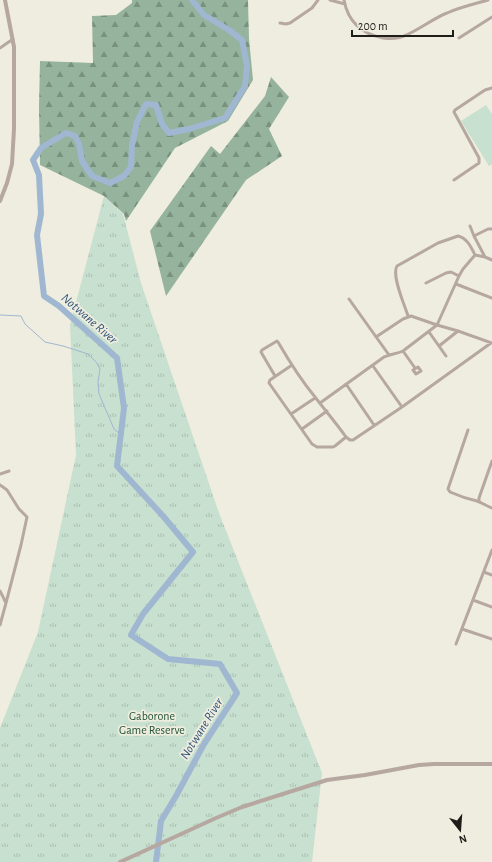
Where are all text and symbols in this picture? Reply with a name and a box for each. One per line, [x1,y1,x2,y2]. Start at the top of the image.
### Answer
scale bar [352,12,453,38]
text: 200 m [358,20,388,32]
water label: Notwane River [59,291,120,347]
water label: Notwane River [178,696,226,762]
park label: Gaborone Game Reserve [119,710,185,736]
north arrow [440,810,480,850]
text: N [458,833,468,845]

